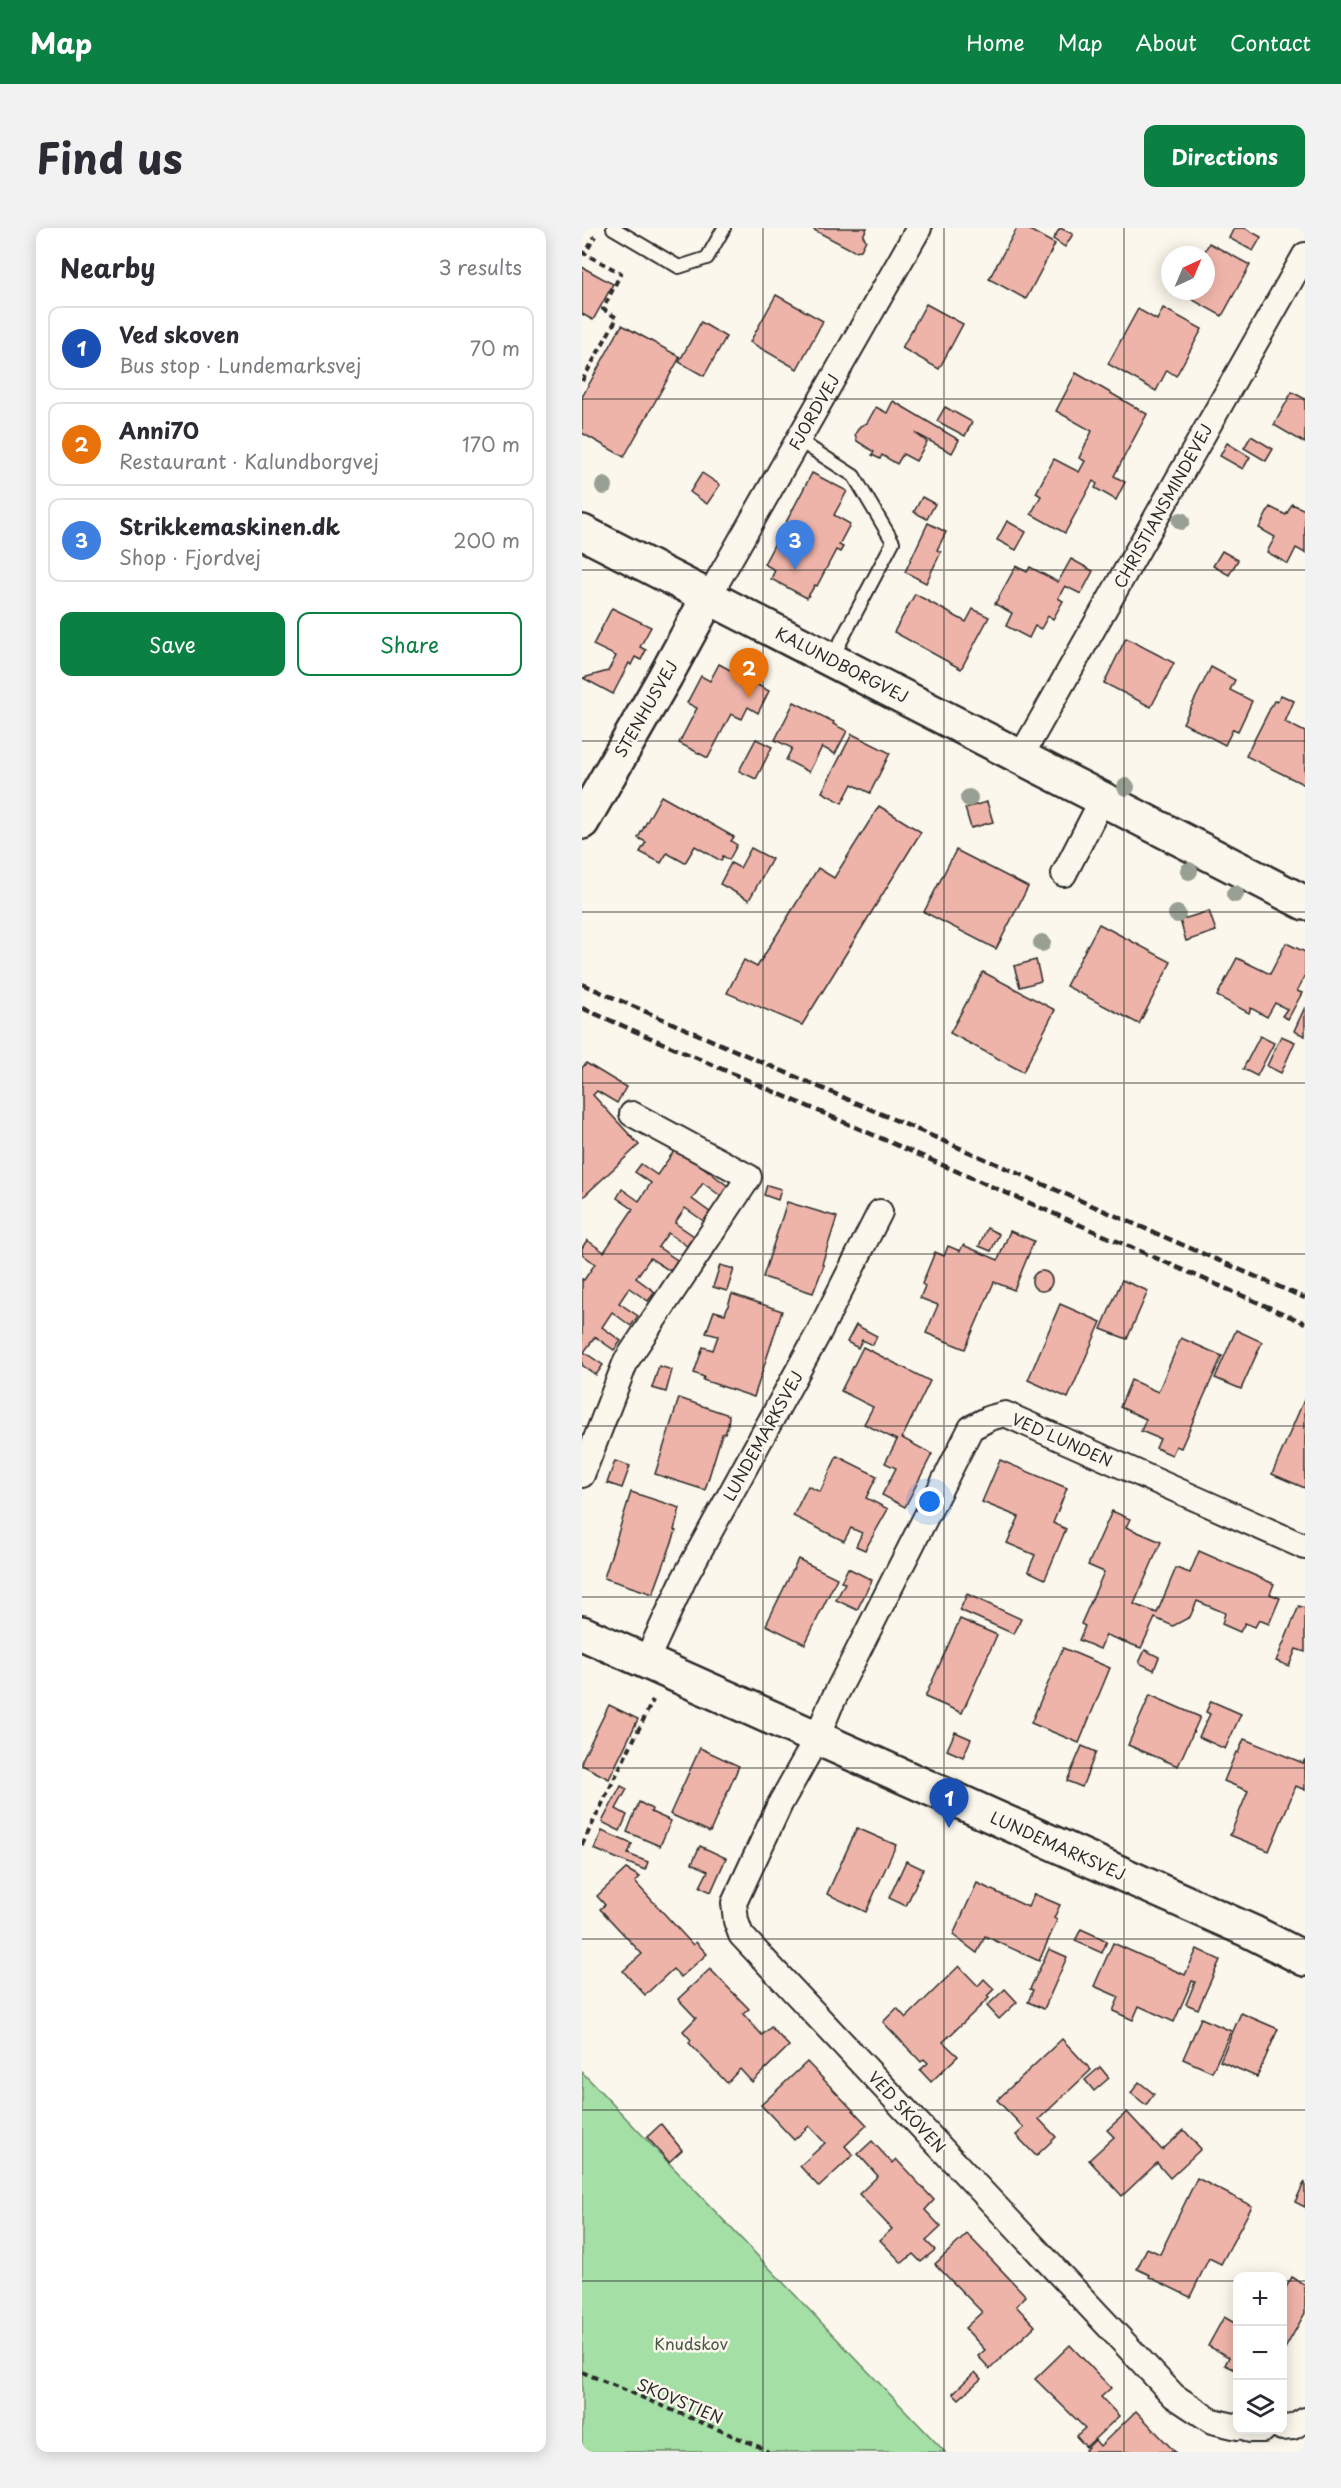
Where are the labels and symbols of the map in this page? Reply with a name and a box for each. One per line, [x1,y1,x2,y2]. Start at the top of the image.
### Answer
north arrow [1161,246,1215,300]
street label: FJORDVEJ [782,369,845,454]
street label: CHRISTIANSMINDEVEJ [1107,419,1217,592]
pin: 3 [776,520,814,570]
street label: KALUNDBORGVEJ [772,620,913,708]
pin: 2 [730,648,768,698]
street label: STENHUSVEJ [608,655,683,762]
street label: LUNDEMARKSVEJ [716,1366,808,1505]
street label: VED LUNDEN [1008,1406,1117,1472]
your location [915,1487,944,1516]
pin: 1 [930,1778,968,1828]
street label: LUNDEMARKSVEJ [987,1805,1130,1886]
street label: VED SKOVEN [863,2065,952,2158]
park label: Knudskov [654,2331,728,2355]
street label: SKOVSTIEN [634,2371,727,2429]

